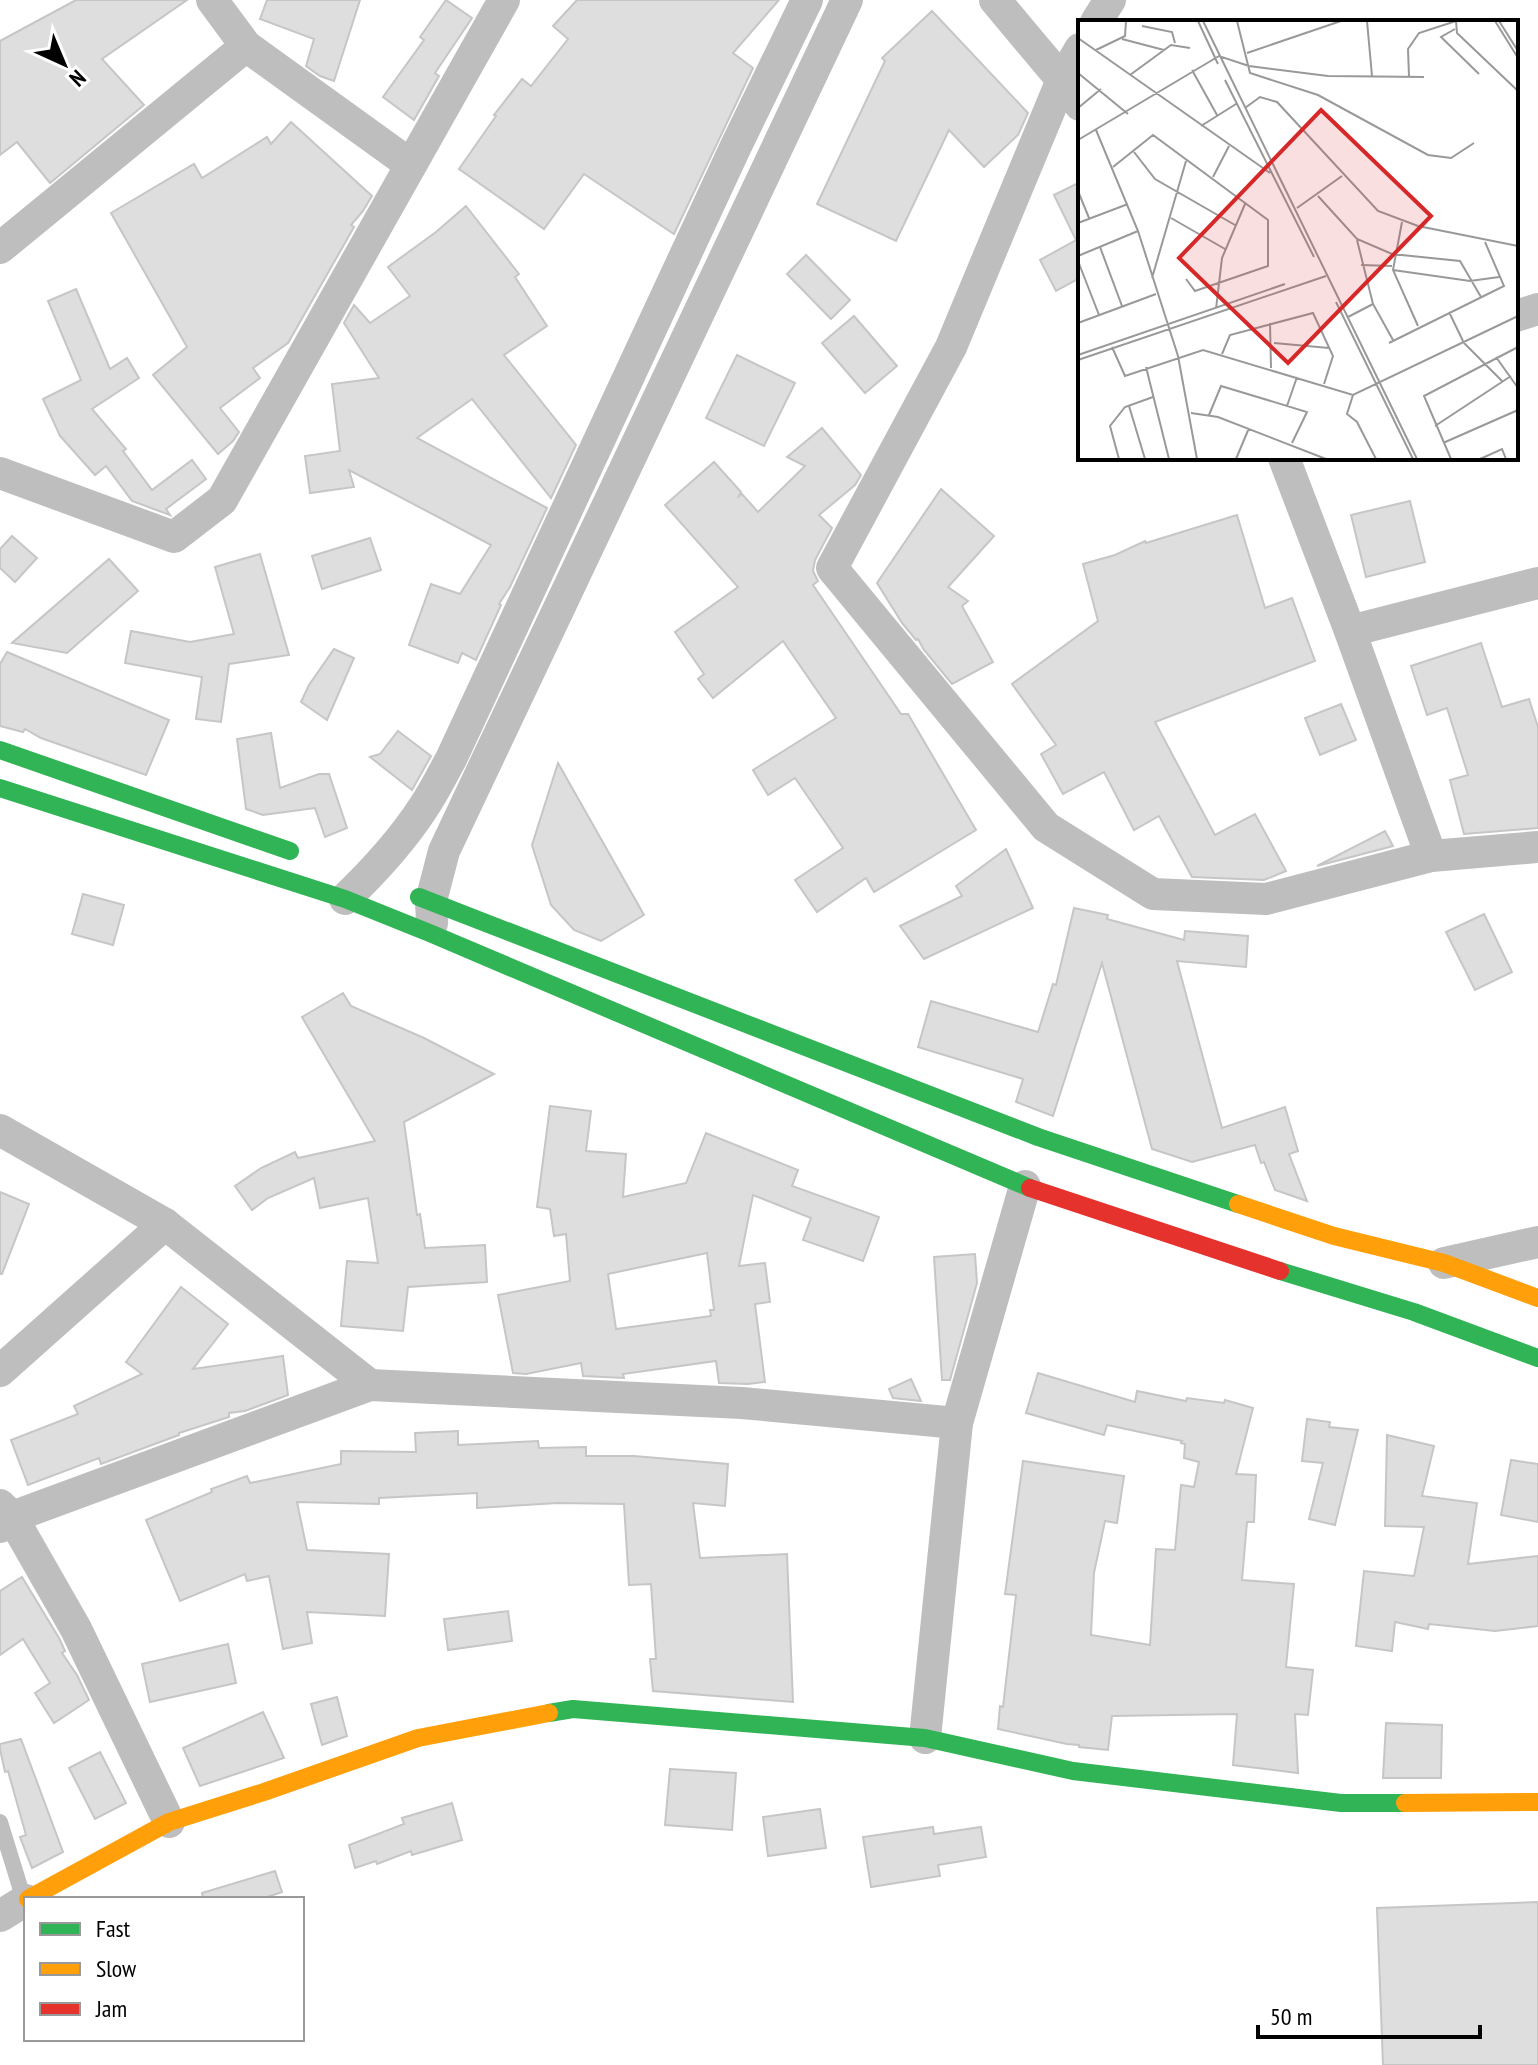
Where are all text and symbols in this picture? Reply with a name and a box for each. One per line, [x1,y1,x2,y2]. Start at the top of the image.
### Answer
inset map [1078,20,1518,460]
north arrow [24,24,104,104]
text: N [64,64,92,93]
legend [24,1897,304,2041]
text: Fast [96,1913,131,1944]
text: Slow [96,1953,137,1984]
scale bar [1258,1989,1480,2039]
text: Jam [95,1993,127,2024]
text: 50 m [1270,2001,1312,2032]

